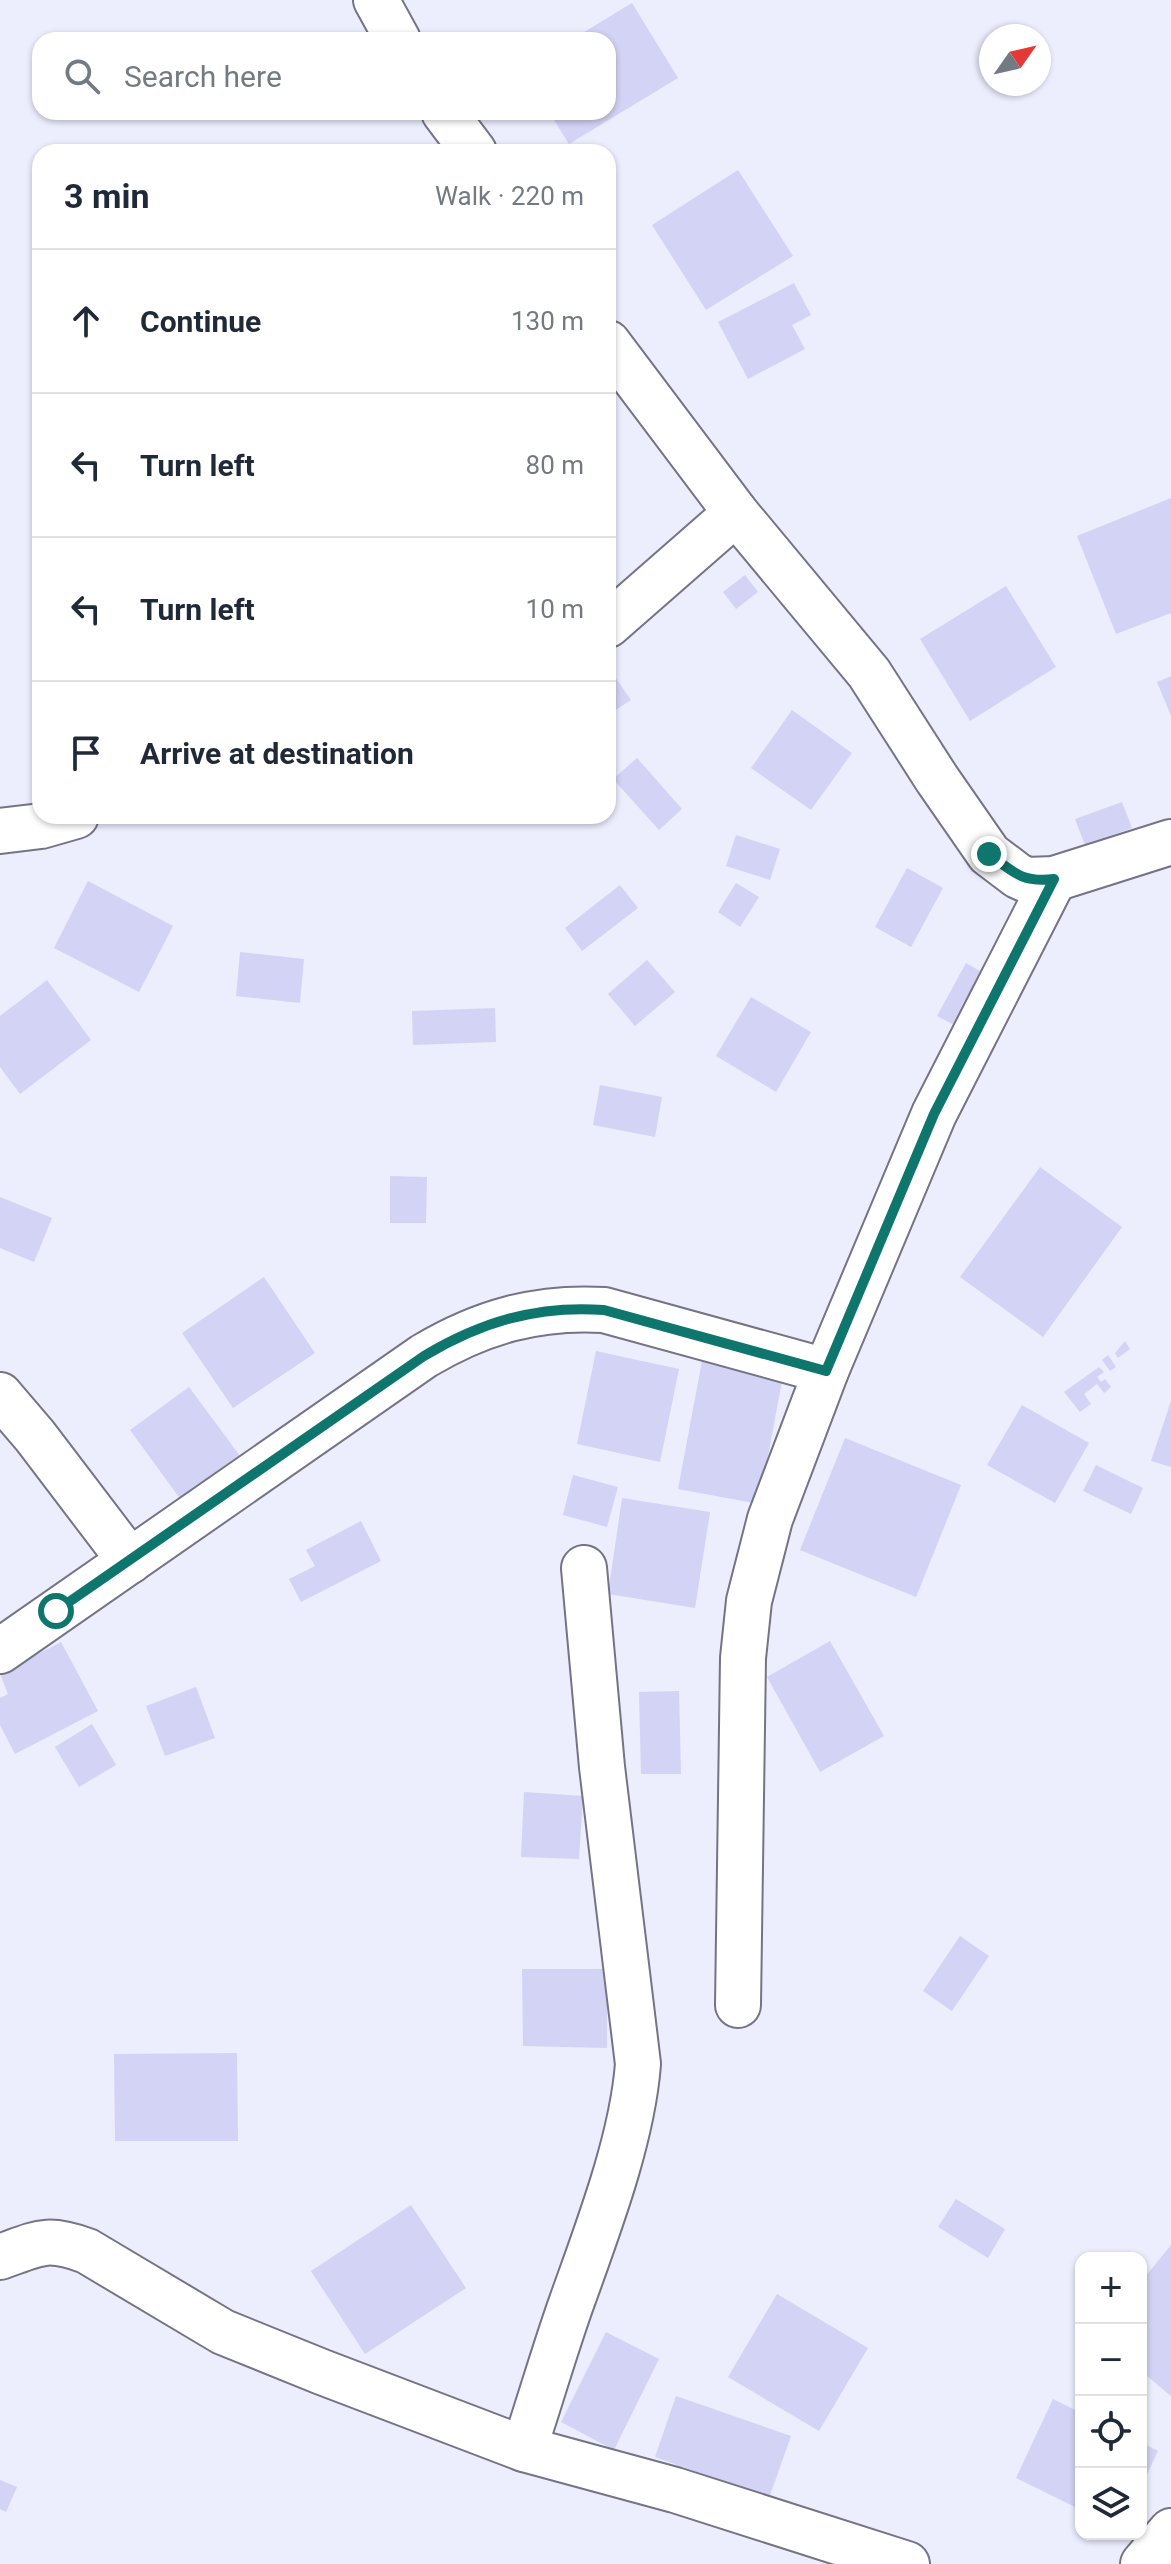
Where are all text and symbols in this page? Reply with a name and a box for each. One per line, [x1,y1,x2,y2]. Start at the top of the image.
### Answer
north arrow [979,24,1051,96]
search box [32,32,616,120]
icon: search [60,54,104,98]
text: Search here [124,59,282,94]
text: 3 min [64,176,149,216]
text: Walk · 220 m [435,181,584,211]
icon: ahead [64,299,108,343]
text: Continue [140,304,261,339]
text: 130 m [511,306,584,336]
icon: left [64,443,108,487]
text: Turn left [140,448,255,483]
text: 80 m [526,450,584,480]
icon: left [64,587,108,631]
text: Turn left [140,592,255,627]
text: 10 m [526,594,584,624]
icon: arrive [64,731,108,775]
text: Arrive at destination [140,736,414,771]
route end [971,836,1007,872]
route start [38,1593,74,1629]
map controls [1075,2252,1147,2540]
button: + [1075,2252,1147,2324]
button: − [1075,2324,1147,2396]
button: locate [1075,2396,1147,2468]
button: layers [1075,2468,1147,2540]

